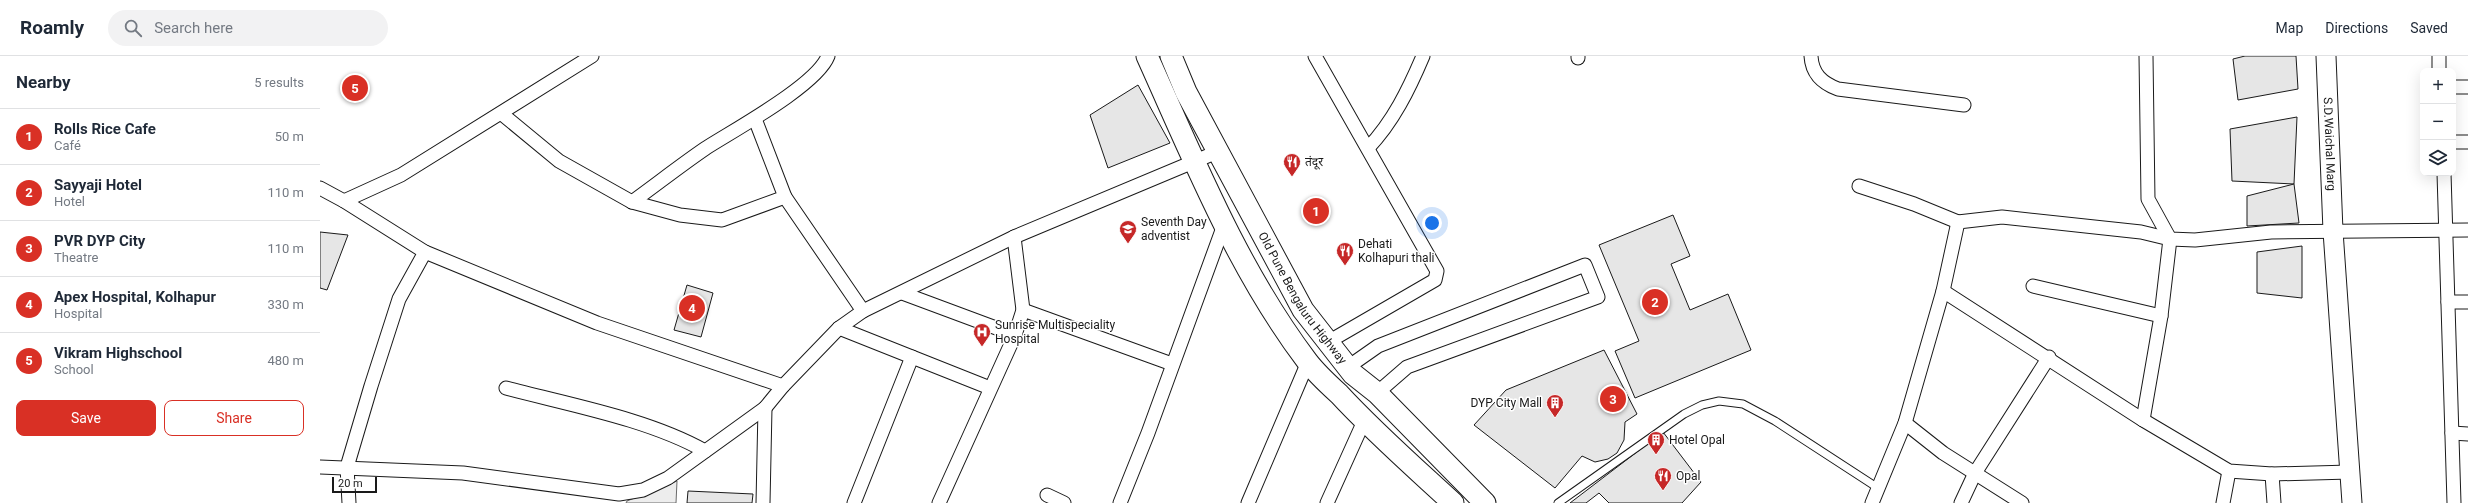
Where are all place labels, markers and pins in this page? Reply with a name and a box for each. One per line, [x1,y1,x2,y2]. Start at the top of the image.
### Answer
pin: 5 [342,73,368,103]
restaurant icon: तंदूर [1282,152,1302,177]
place label: तंदूर [1305,155,1324,170]
pin: 1 [1303,196,1329,226]
place label: Seventh Day adventist [1141,215,1207,243]
school or university icon: Seventh Day adventist [1118,219,1138,244]
place label: Dehati Kolhapuri thali [1358,237,1435,265]
restaurant icon: Dehati Kolhapuri thali [1335,241,1355,266]
pin: 2 [1642,287,1668,317]
pin: 4 [679,293,705,323]
place label: Sunrise Multispeciality Hospital [995,318,1116,346]
hospital icon: Sunrise Multispeciality Hospital [972,322,992,347]
pin: 3 [1600,384,1626,414]
building icon: DYP City Mall [1545,393,1565,418]
place label: DYP City Mall [1470,396,1542,410]
building icon: Hotel Opal [1646,430,1666,455]
place label: Hotel Opal [1669,433,1725,447]
restaurant icon: Opal [1653,466,1673,491]
place label: Opal [1676,469,1700,483]

